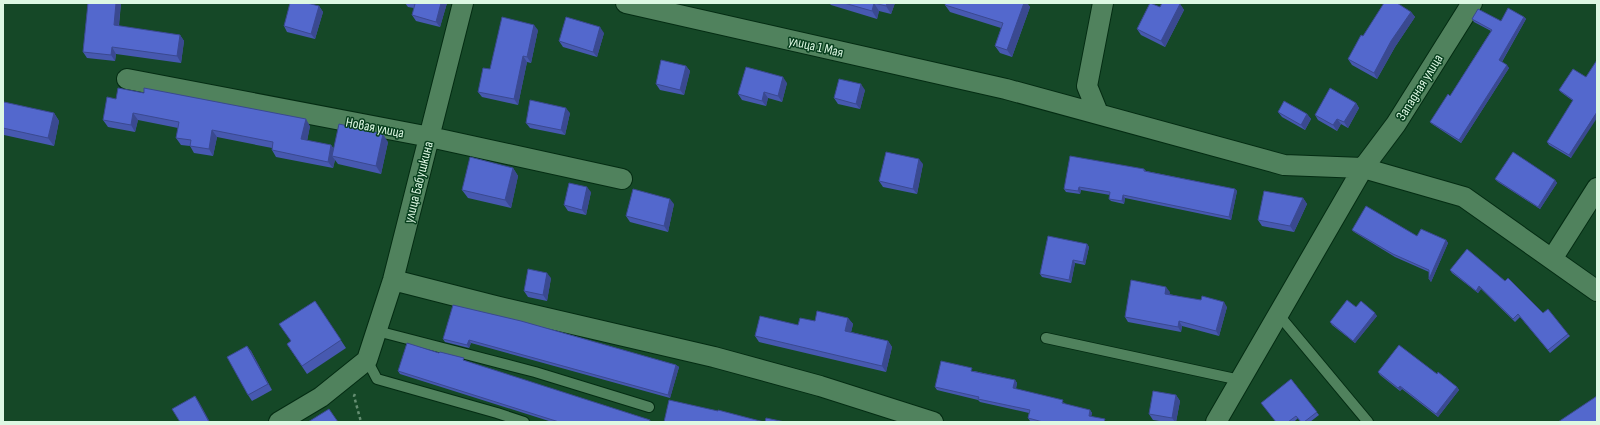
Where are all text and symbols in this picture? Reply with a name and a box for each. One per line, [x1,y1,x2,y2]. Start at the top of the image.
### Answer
street label: улица 1 Мая [787,32,845,61]
street label: Западная улица [1392,51,1447,124]
street label: Новая улица [344,114,406,141]
street label: улица Бабушкина [400,140,437,225]

